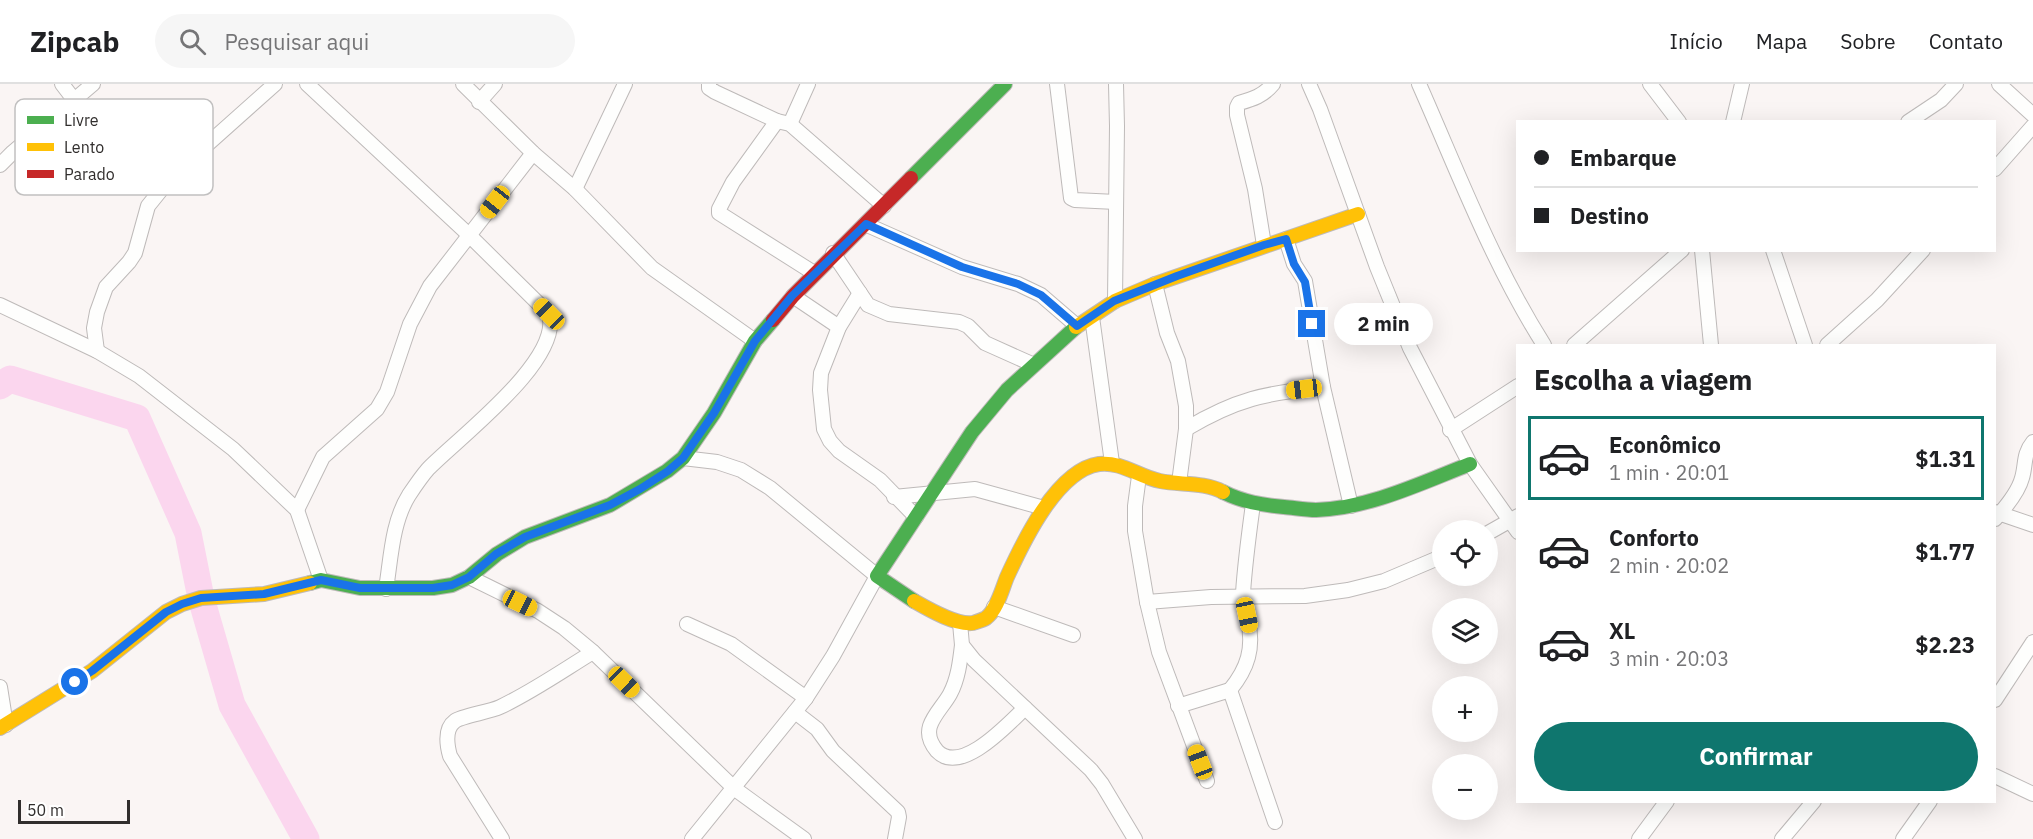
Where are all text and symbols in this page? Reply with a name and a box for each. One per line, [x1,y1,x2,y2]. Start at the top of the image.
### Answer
search box [155,14,575,68]
text: Zipcab [30,23,119,60]
icon: search [176,25,209,58]
text: Pesquisar aqui [224,27,369,56]
text: Início [1670,27,1723,55]
text: Mapa [1756,27,1807,55]
text: Sobre [1840,27,1896,55]
text: Contato [1929,27,2003,55]
legend [15,99,213,195]
text: Livre [64,110,99,130]
text: Lento [64,137,104,157]
text: Embarque [1570,143,1677,172]
text: Parado [64,164,115,184]
car [477,182,513,222]
text: Destino [1570,201,1649,230]
car [530,295,568,333]
callout: 2 min [1333,303,1432,345]
route end [1298,310,1325,337]
text: 2 min [1357,310,1410,337]
text: Escolha a viagem [1534,362,1752,397]
car [1285,378,1323,400]
text: Econômico [1609,430,1721,459]
icon: car [1537,431,1591,485]
text: $1.31 [1915,444,1975,473]
text: 1 min · 20:01 [1609,459,1729,486]
map controls [1432,520,1498,820]
button: locate [1432,520,1498,586]
text: Conforto [1609,523,1699,552]
icon: car [1537,524,1591,578]
text: $1.77 [1915,537,1975,566]
text: 2 min · 20:02 [1609,552,1729,579]
car [500,587,540,619]
car [1234,596,1260,634]
button: layers [1432,598,1498,664]
text: XL [1609,616,1635,645]
icon: car [1537,617,1591,671]
text: $2.23 [1915,630,1975,659]
text: 3 min · 20:03 [1609,645,1729,672]
car [605,663,643,701]
route start [61,668,88,695]
button: + [1432,676,1498,742]
button: Confirmar [1534,722,1978,791]
car [1185,742,1215,782]
button: − [1432,754,1498,820]
scale bar [18,797,130,824]
text: 50 m [27,800,64,820]

